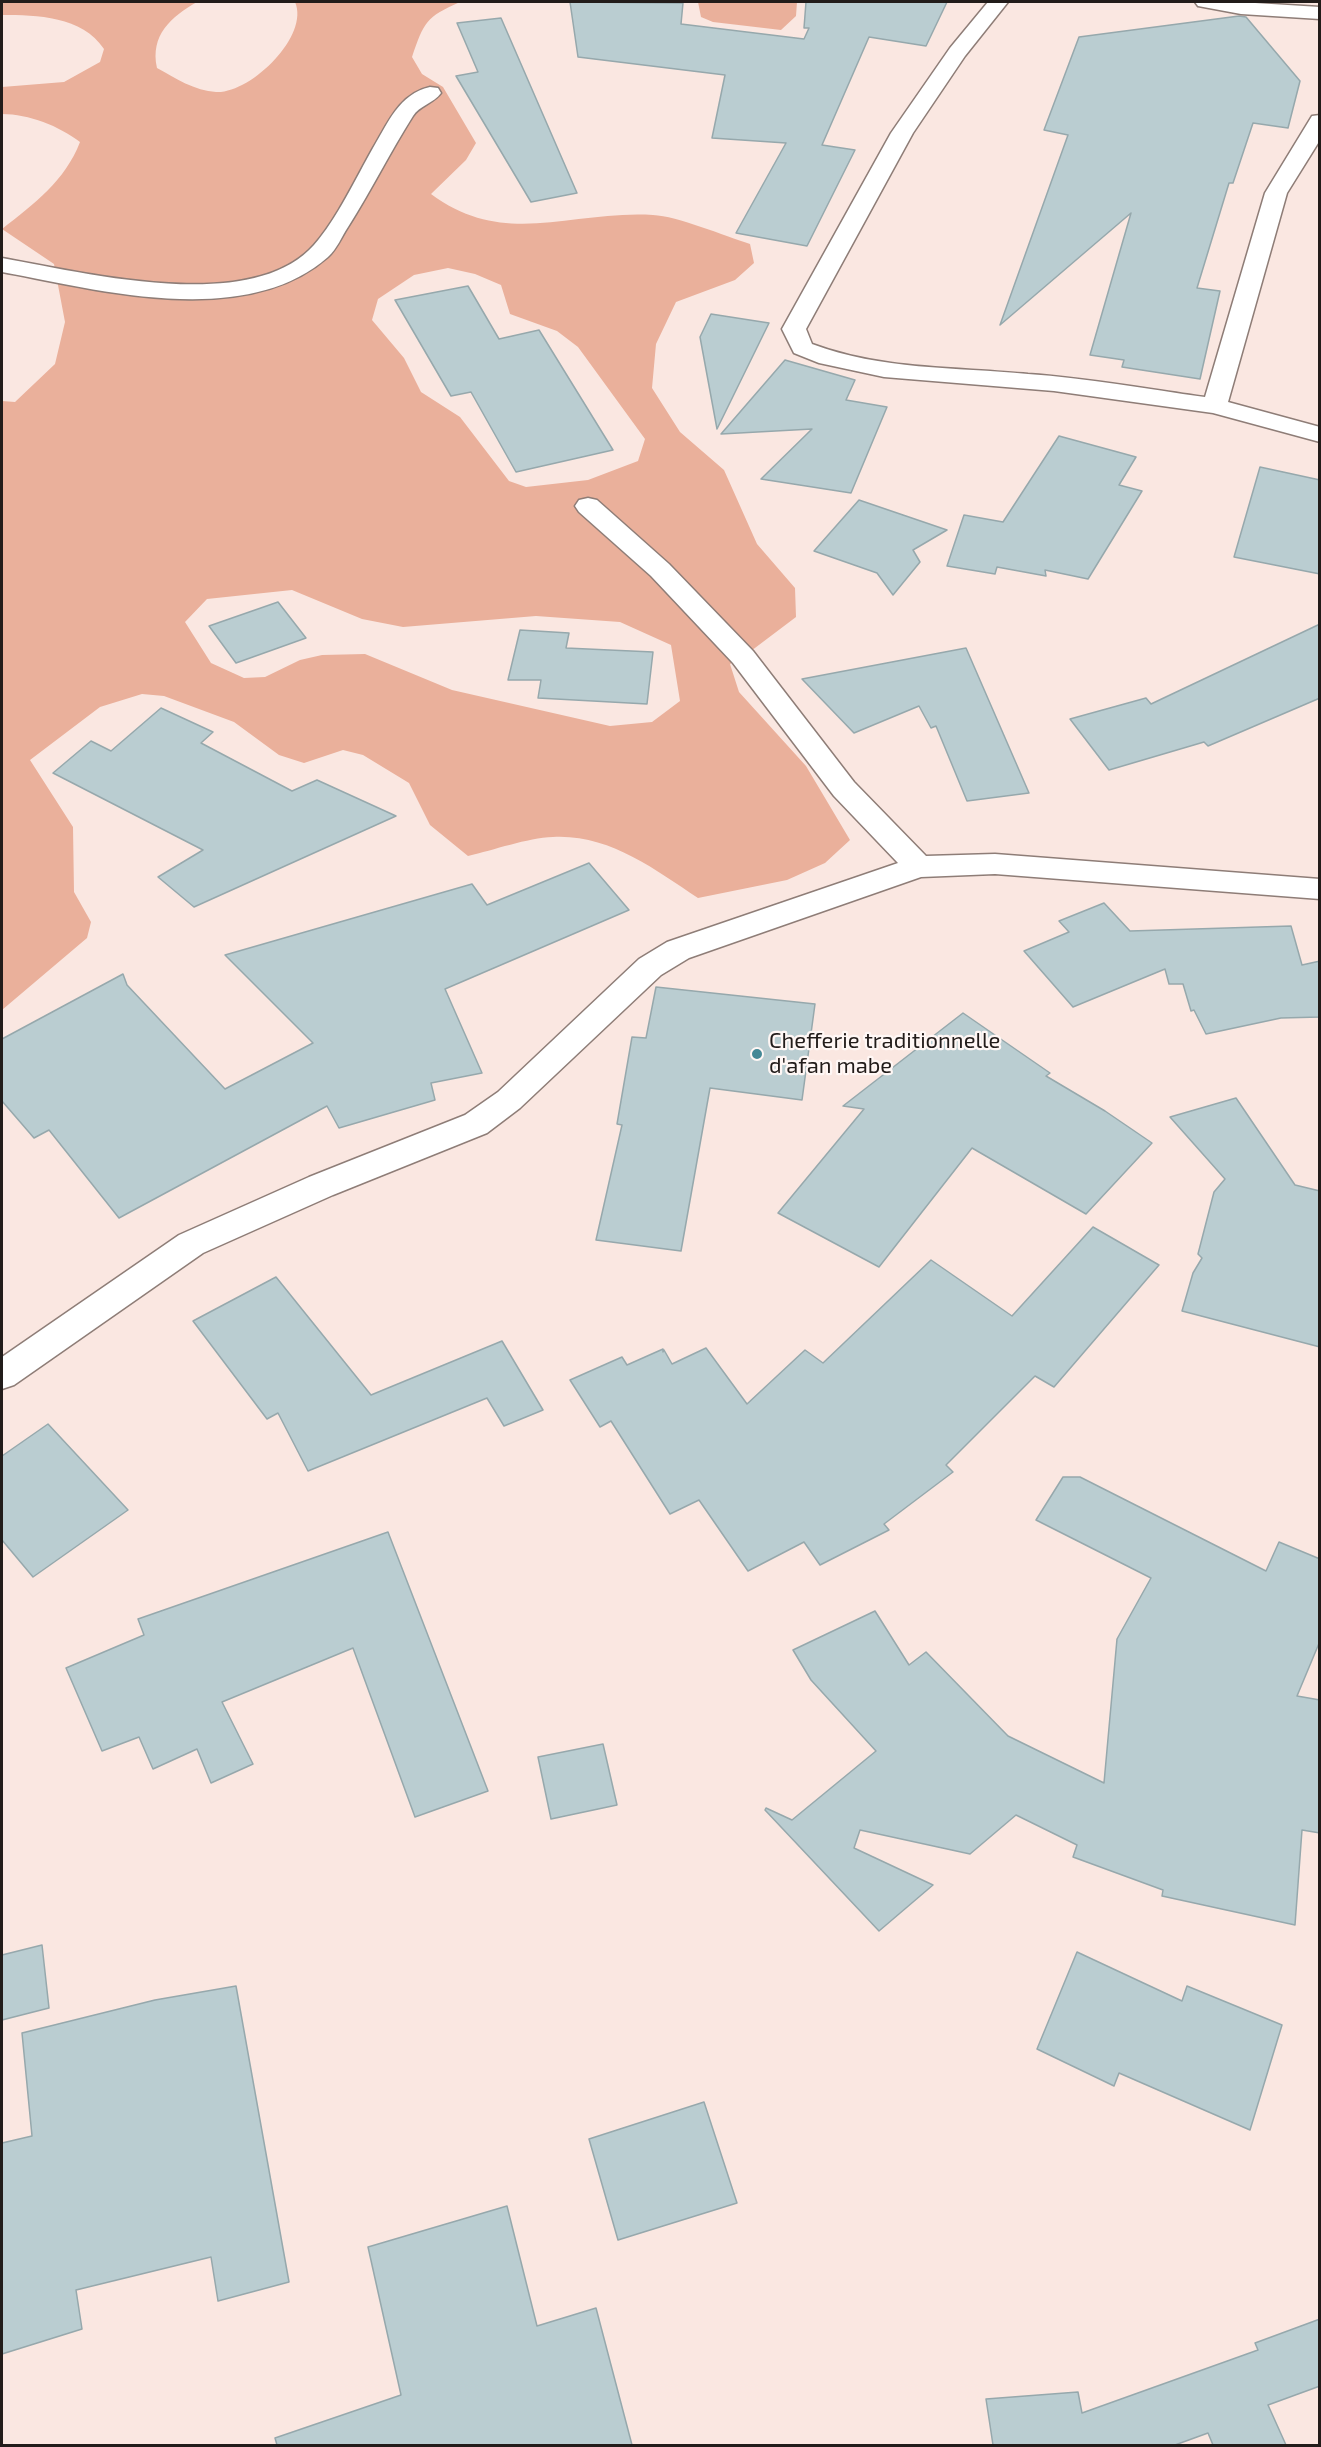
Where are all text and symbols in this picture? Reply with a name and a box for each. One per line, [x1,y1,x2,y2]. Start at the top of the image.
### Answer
place label: Chefferie traditionnelle d'afan mabe [769,1028,1000,1080]
marker: Chefferie traditionnelle d'afan mabe [750,1047,764,1061]

